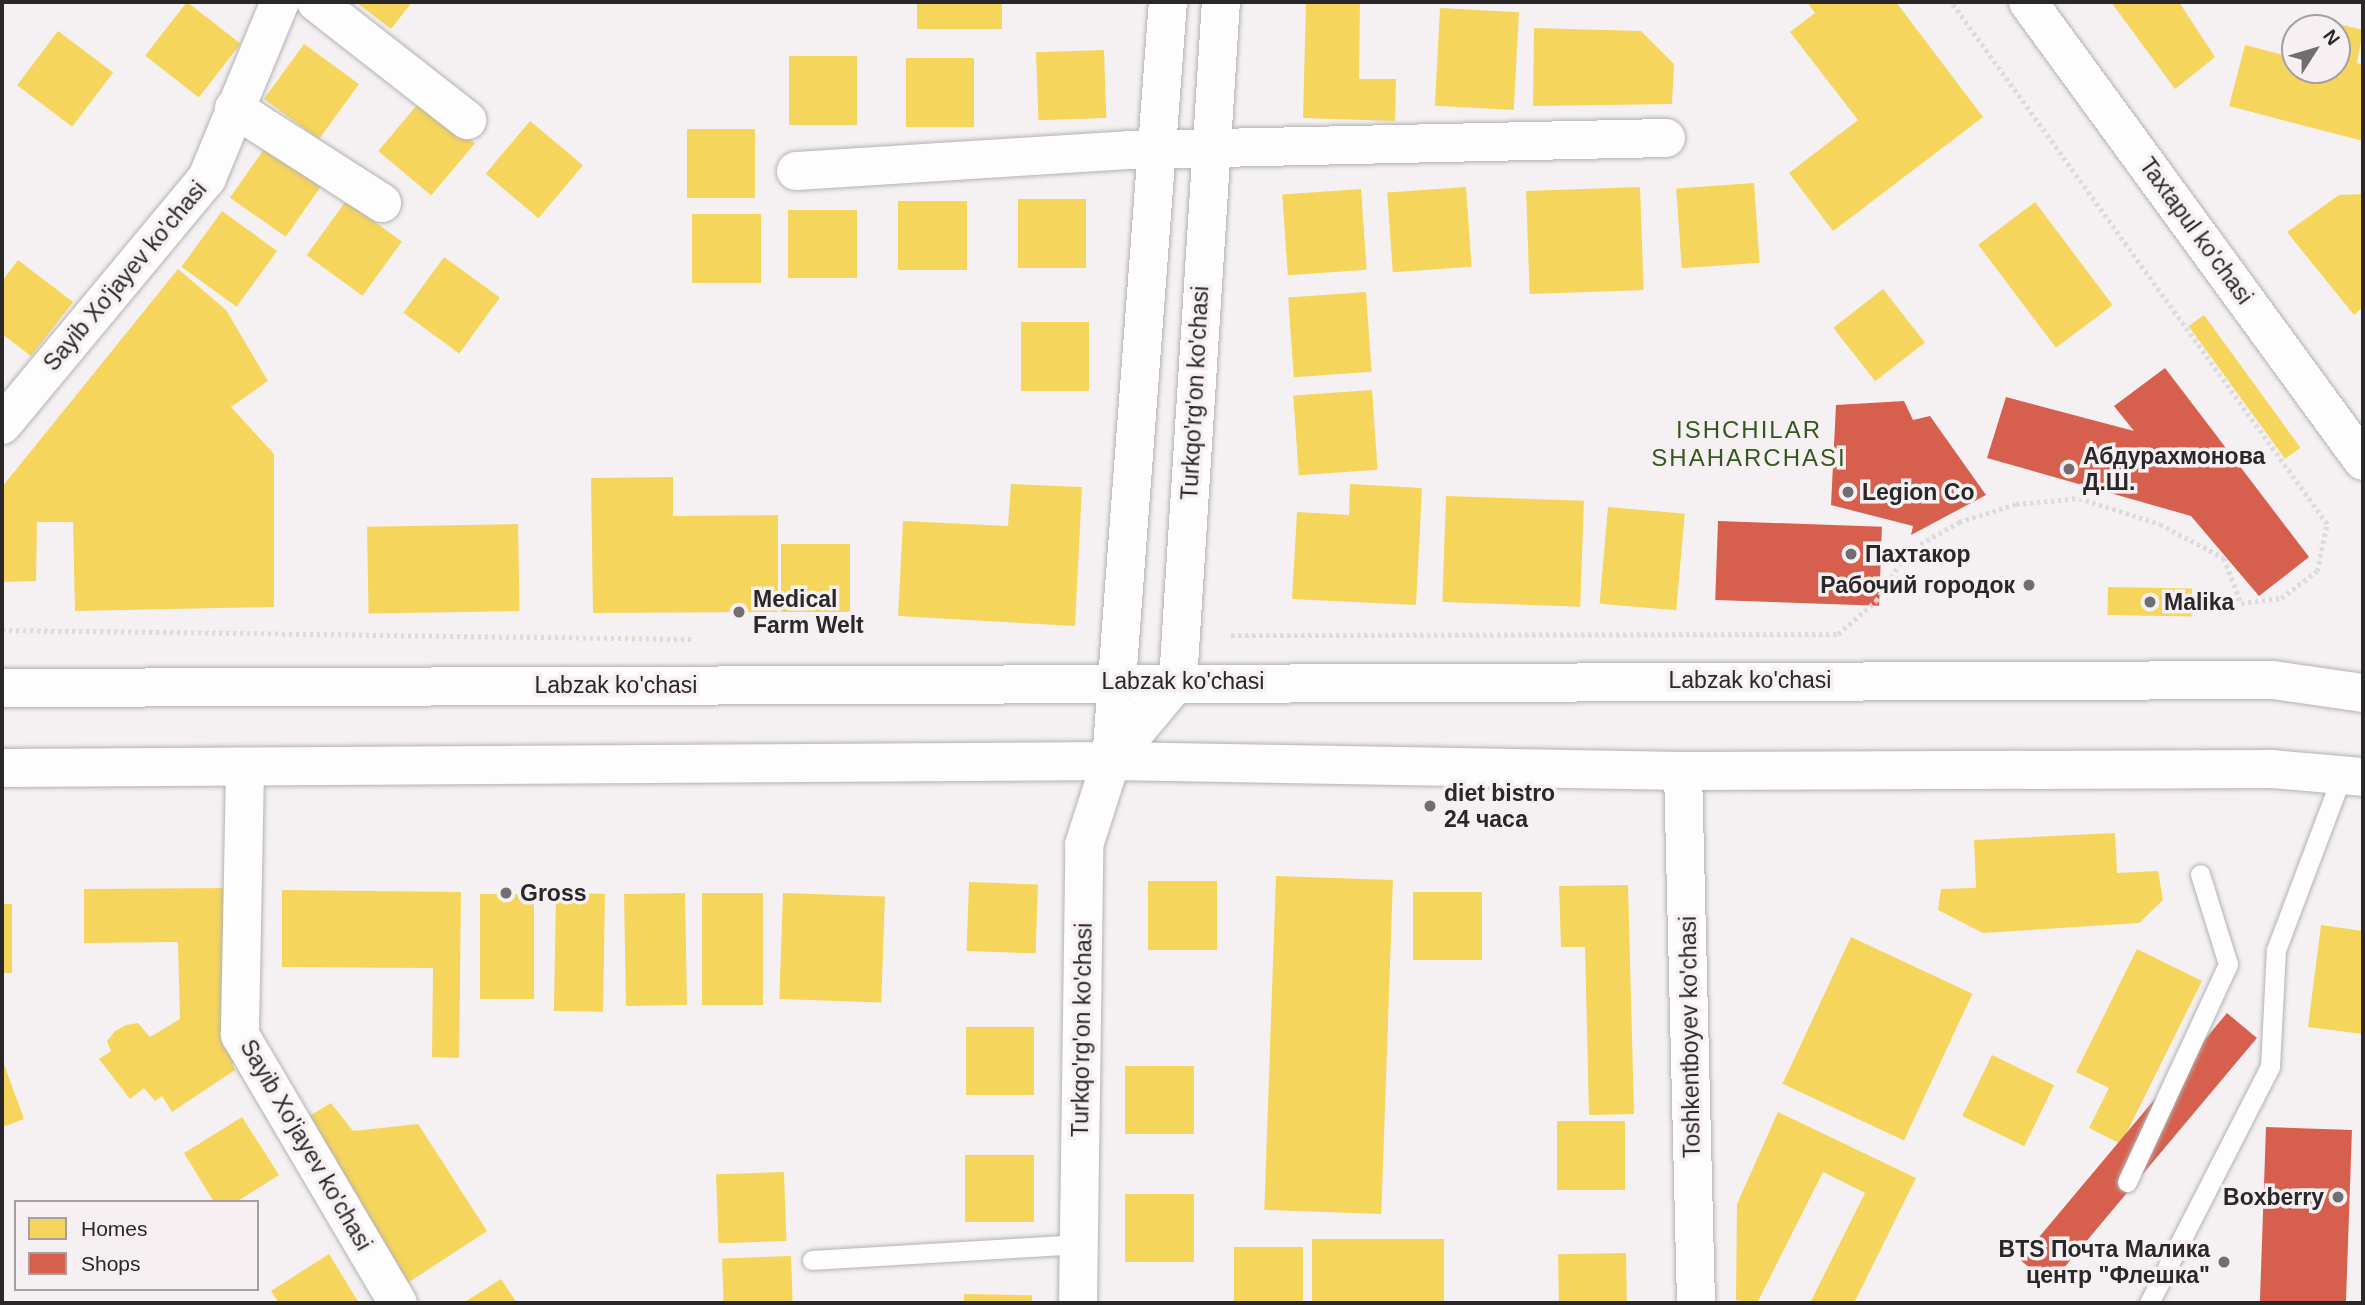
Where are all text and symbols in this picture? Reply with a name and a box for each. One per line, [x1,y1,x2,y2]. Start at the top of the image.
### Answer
north arrow [2281,14,2351,84]
text: N [2319,25,2344,49]
street label: Taxtapul ko'chasi [2134,152,2258,310]
street label: Sayib Xo'jayev ko'chasi [38,176,212,376]
street label: Turkqo'rg'on ko'chasi [1176,285,1214,501]
district label: ISHCHILAR SHAHARCHASI [1653,416,1845,472]
place label: Абдурахмонова Д.Ш. [2083,442,2265,496]
marker: Абдурахмонова Д.Ш. [2061,461,2077,477]
place label: Legion Co [1862,478,1974,506]
marker: Legion Co [1840,484,1856,500]
place label: Пахтакор [1865,540,1970,568]
marker: Пахтакор [1843,546,1859,562]
place label: Рабочий городок [1820,571,2015,599]
marker: Рабочий городок [2021,577,2037,593]
place label: Medical Farm Welt [753,585,864,639]
place label: Malika [2164,588,2234,616]
marker: Malika [2142,594,2158,610]
marker: Medical Farm Welt [731,604,747,620]
street label: Labzak ko'chasi [1669,666,1831,694]
street label: Labzak ko'chasi [1102,667,1264,695]
street label: Labzak ko'chasi [535,671,697,699]
place label: diet bistro 24 часа [1444,779,1555,833]
marker: diet bistro 24 часа [1422,798,1438,814]
place label: Gross [520,879,586,907]
marker: Gross [498,885,514,901]
street label: Toshkentboyev ko'chasi [1674,916,1706,1158]
street label: Turkqo'rg'on ko'chasi [1066,923,1098,1137]
street label: Sayib Xo'jayev ko'chasi [234,1035,378,1255]
place label: Boxberry [2223,1183,2324,1211]
marker: Boxberry [2330,1189,2346,1205]
legend [14,1200,259,1291]
text: Homes [81,1217,148,1240]
place label: BTS Почта Малика центр "Флешка" [1999,1235,2210,1289]
text: Shops [81,1252,141,1275]
marker: BTS Почта Малика центр "Флешка" [2216,1254,2232,1270]

